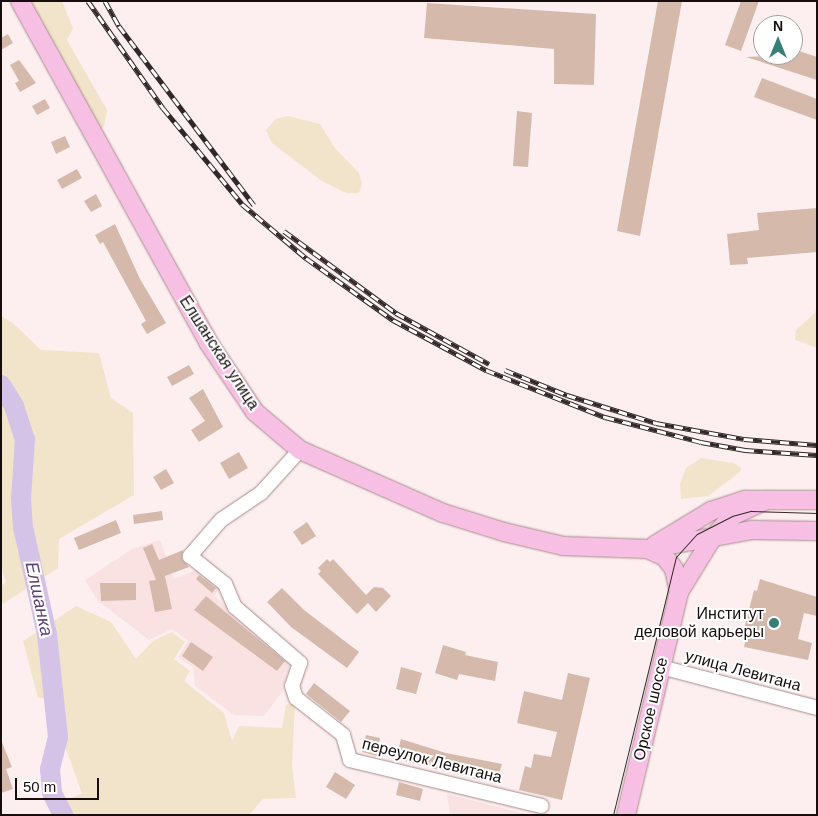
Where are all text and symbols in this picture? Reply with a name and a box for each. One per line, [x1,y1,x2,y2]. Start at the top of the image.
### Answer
north arrow [753,15,803,65]
text: N [773,18,783,34]
street label: Елшанская улица [175,292,263,414]
water label: Елшанка [21,560,57,638]
place label: Институт деловой карьеры [634,604,764,642]
marker: Институт деловой карьеры [768,617,780,629]
street label: улица Левитана [683,646,803,696]
street label: Орское шоссе [630,655,672,763]
street label: переулок Левитана [360,734,504,788]
scale bar [18,768,101,800]
text: 50 m [23,778,56,795]

